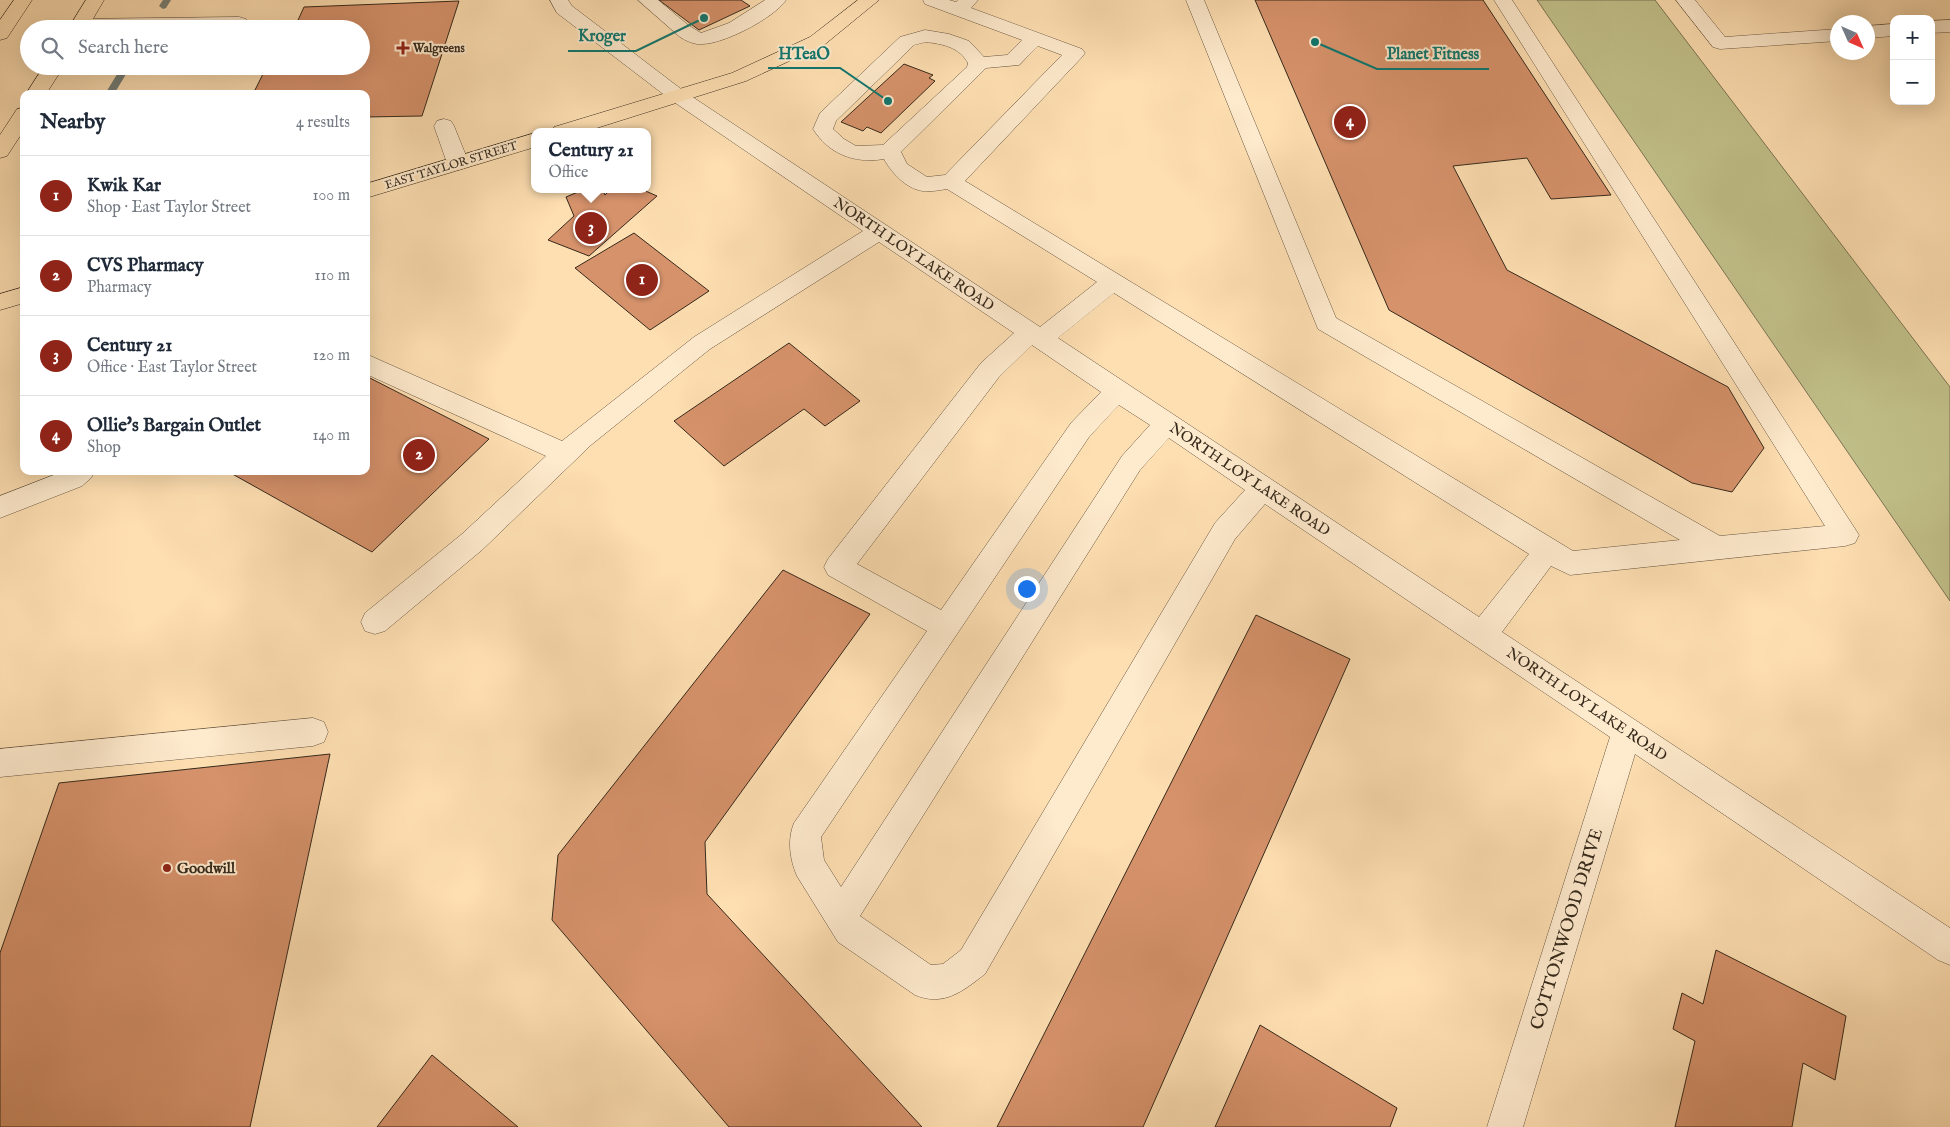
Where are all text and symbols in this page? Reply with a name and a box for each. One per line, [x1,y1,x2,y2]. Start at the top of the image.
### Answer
north arrow [1830,15,1875,60]
map controls [1890,15,1935,105]
button: + [1890,15,1935,60]
search box [20,20,370,75]
callout: Kroger [568,20,636,51]
text: Kroger [578,27,626,47]
icon: search [38,34,66,62]
text: Search here [78,36,169,60]
callout: HTeaO [768,37,840,68]
callout: Planet Fitness [1377,38,1489,69]
place label: Walgreens [412,41,465,57]
marker: Walgreens [397,42,409,54]
text: HTeaO [778,45,830,65]
text: Planet Fitness [1387,45,1480,65]
button: − [1890,60,1935,105]
pin: 4 [1334,103,1366,141]
text: Nearby [40,109,105,136]
text: 4 results [296,113,350,133]
popup [531,128,651,193]
street label: EAST TAYLOR STREET [383,138,520,193]
text: Century 21 [548,139,634,163]
text: Office [548,163,588,183]
text: Kwik Kar [87,174,161,198]
text: 1 [53,186,59,206]
text: 100 m [313,186,350,206]
street label: NORTH LOY LAKE ROAD [830,193,998,315]
text: Shop · East Taylor Street [87,198,251,218]
pin: 3 [575,209,607,247]
text: CVS Pharmacy [87,254,204,278]
pin: 1 [626,261,658,299]
text: 2 [52,266,60,286]
text: 110 m [314,266,350,286]
text: Pharmacy [87,278,152,298]
text: Century 21 [87,334,172,358]
text: 3 [53,346,59,366]
text: 120 m [313,346,350,366]
text: Office · East Taylor Street [87,358,257,378]
text: Ollie's Bargain Outlet [87,414,261,438]
street label: NORTH LOY LAKE ROAD [1166,418,1334,540]
text: 4 [52,426,60,446]
text: 140 m [312,426,350,446]
pin: 2 [403,436,435,474]
text: Shop [87,438,121,458]
your location [1014,576,1040,602]
street label: NORTH LOY LAKE ROAD [1503,643,1671,765]
street label: COTTONWOOD DRIVE [1526,826,1609,1033]
place label: Goodwill [177,859,236,878]
marker: Goodwill [161,862,173,874]

